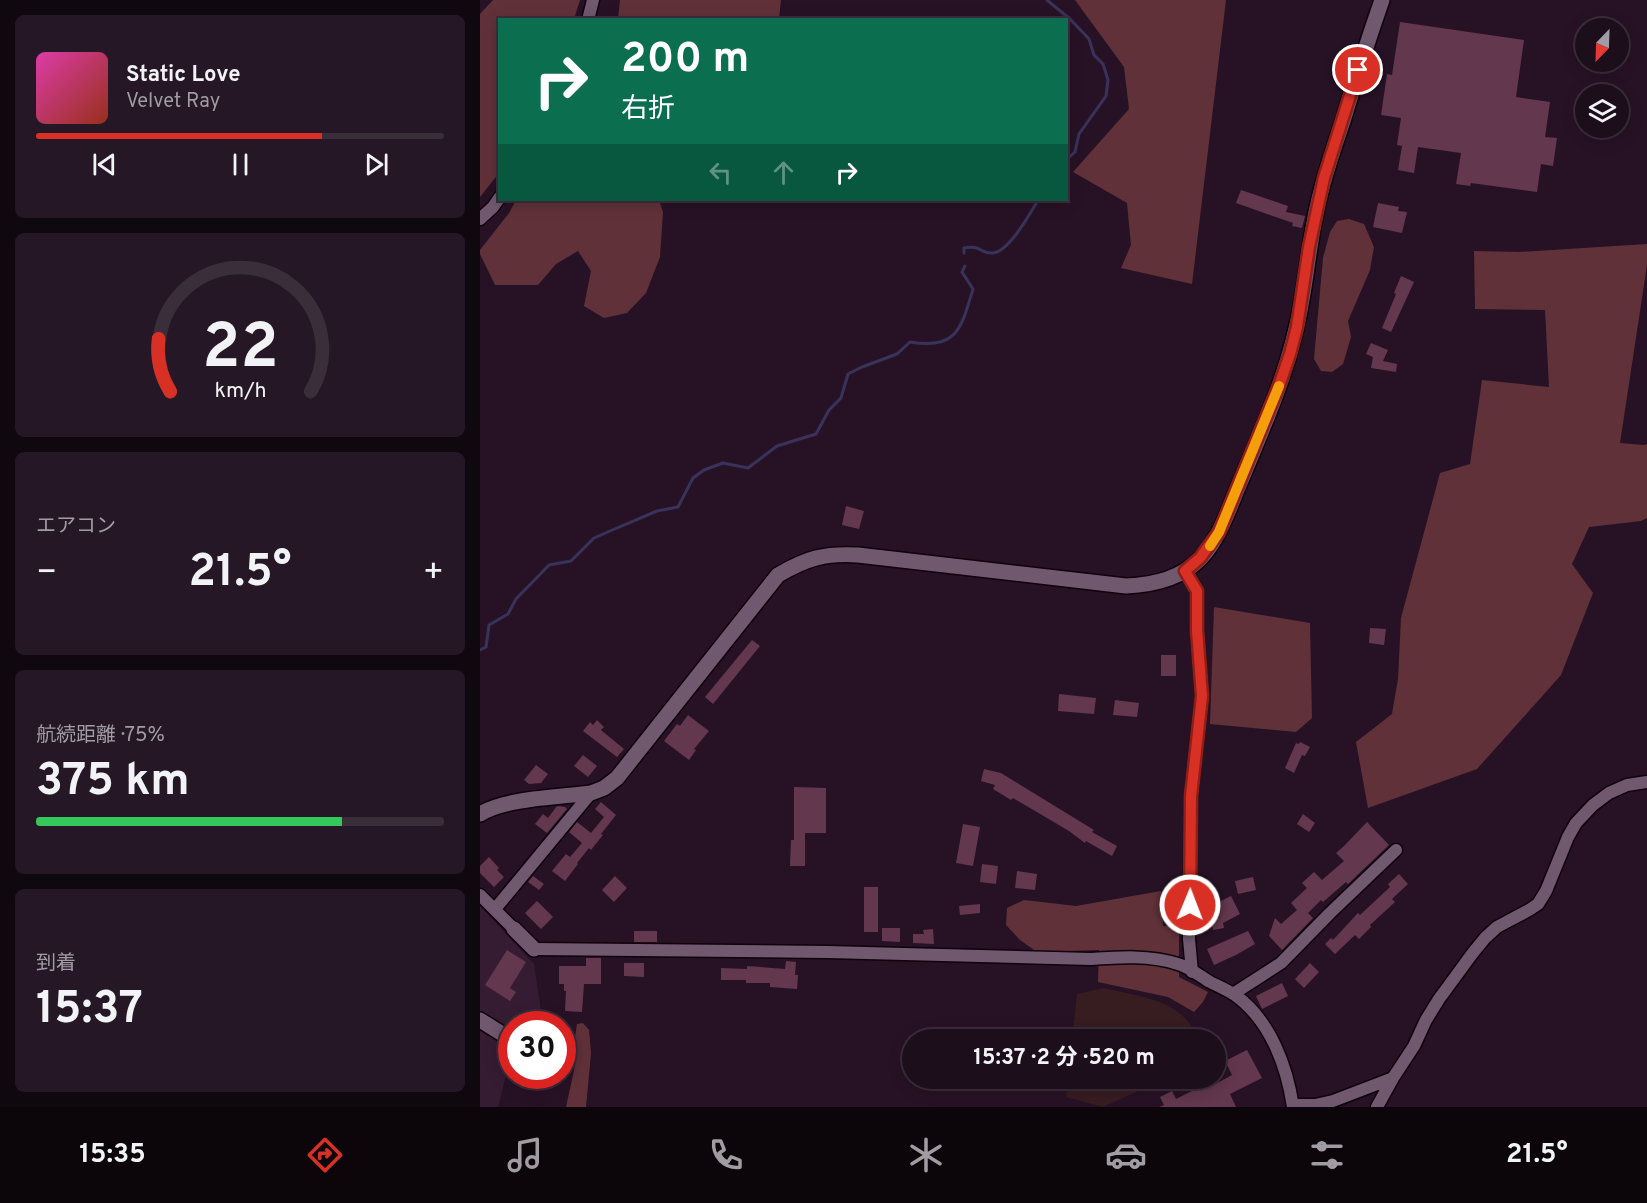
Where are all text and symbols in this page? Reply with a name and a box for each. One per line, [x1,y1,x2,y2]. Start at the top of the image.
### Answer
north arrow [1575,18,1629,72]
map controls [1575,18,1629,138]
text: 200 m [621,34,749,87]
icon: right [522,42,600,120]
pin [1332,44,1383,95]
icon: arrive [1341,53,1374,86]
text: Static Love [126,62,240,89]
button: layers [1575,84,1629,138]
text: Velvet Ray [126,89,220,115]
text: 右折 [621,93,675,127]
icon: previous [88,148,121,181]
icon: pause [224,148,257,181]
icon: next [360,148,393,181]
icon: left [704,156,737,189]
icon: ahead [767,156,800,189]
icon: right [830,156,863,189]
text: 22 [202,311,278,390]
text: km/h [214,379,266,406]
text: エアコン [36,514,116,540]
text: 21.5° [189,545,291,602]
text: − [36,553,57,595]
text: + [423,553,444,595]
text: 航続距離 · 75% [36,723,165,749]
text: 375 km [36,754,190,811]
position arrow [1158,873,1222,937]
text: 到着 [36,951,76,977]
text: 15:37 [36,982,143,1039]
speed limit sign: 30 [498,1011,576,1089]
text: 15:37 · 2 分 · 520 m [973,1045,1155,1072]
icon: directions [304,1134,346,1176]
icon: music [504,1134,546,1176]
icon: phone [705,1134,747,1176]
icon: climate [905,1134,947,1176]
icon: car [1105,1134,1147,1176]
icon: filters [1306,1134,1348,1176]
text: 15:35 [79,1138,146,1172]
text: 21.5° [1506,1138,1568,1172]

